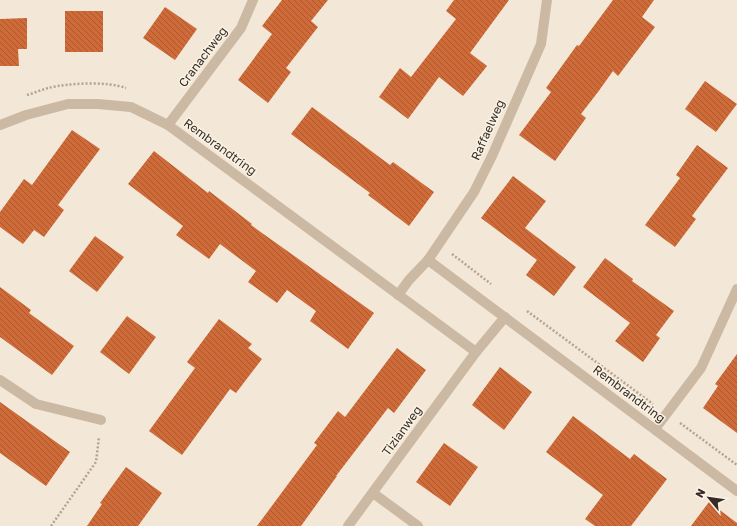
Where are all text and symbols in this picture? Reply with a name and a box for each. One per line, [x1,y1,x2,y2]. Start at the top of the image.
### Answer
street label: Cranachweg [175,24,230,90]
street label: Raffaelweg [467,97,508,162]
street label: Rembrandtring [181,115,260,178]
street label: Rembrandtring [590,362,668,426]
street label: Tizianweg [378,403,425,459]
north arrow [689,478,729,518]
text: N [692,486,708,500]

